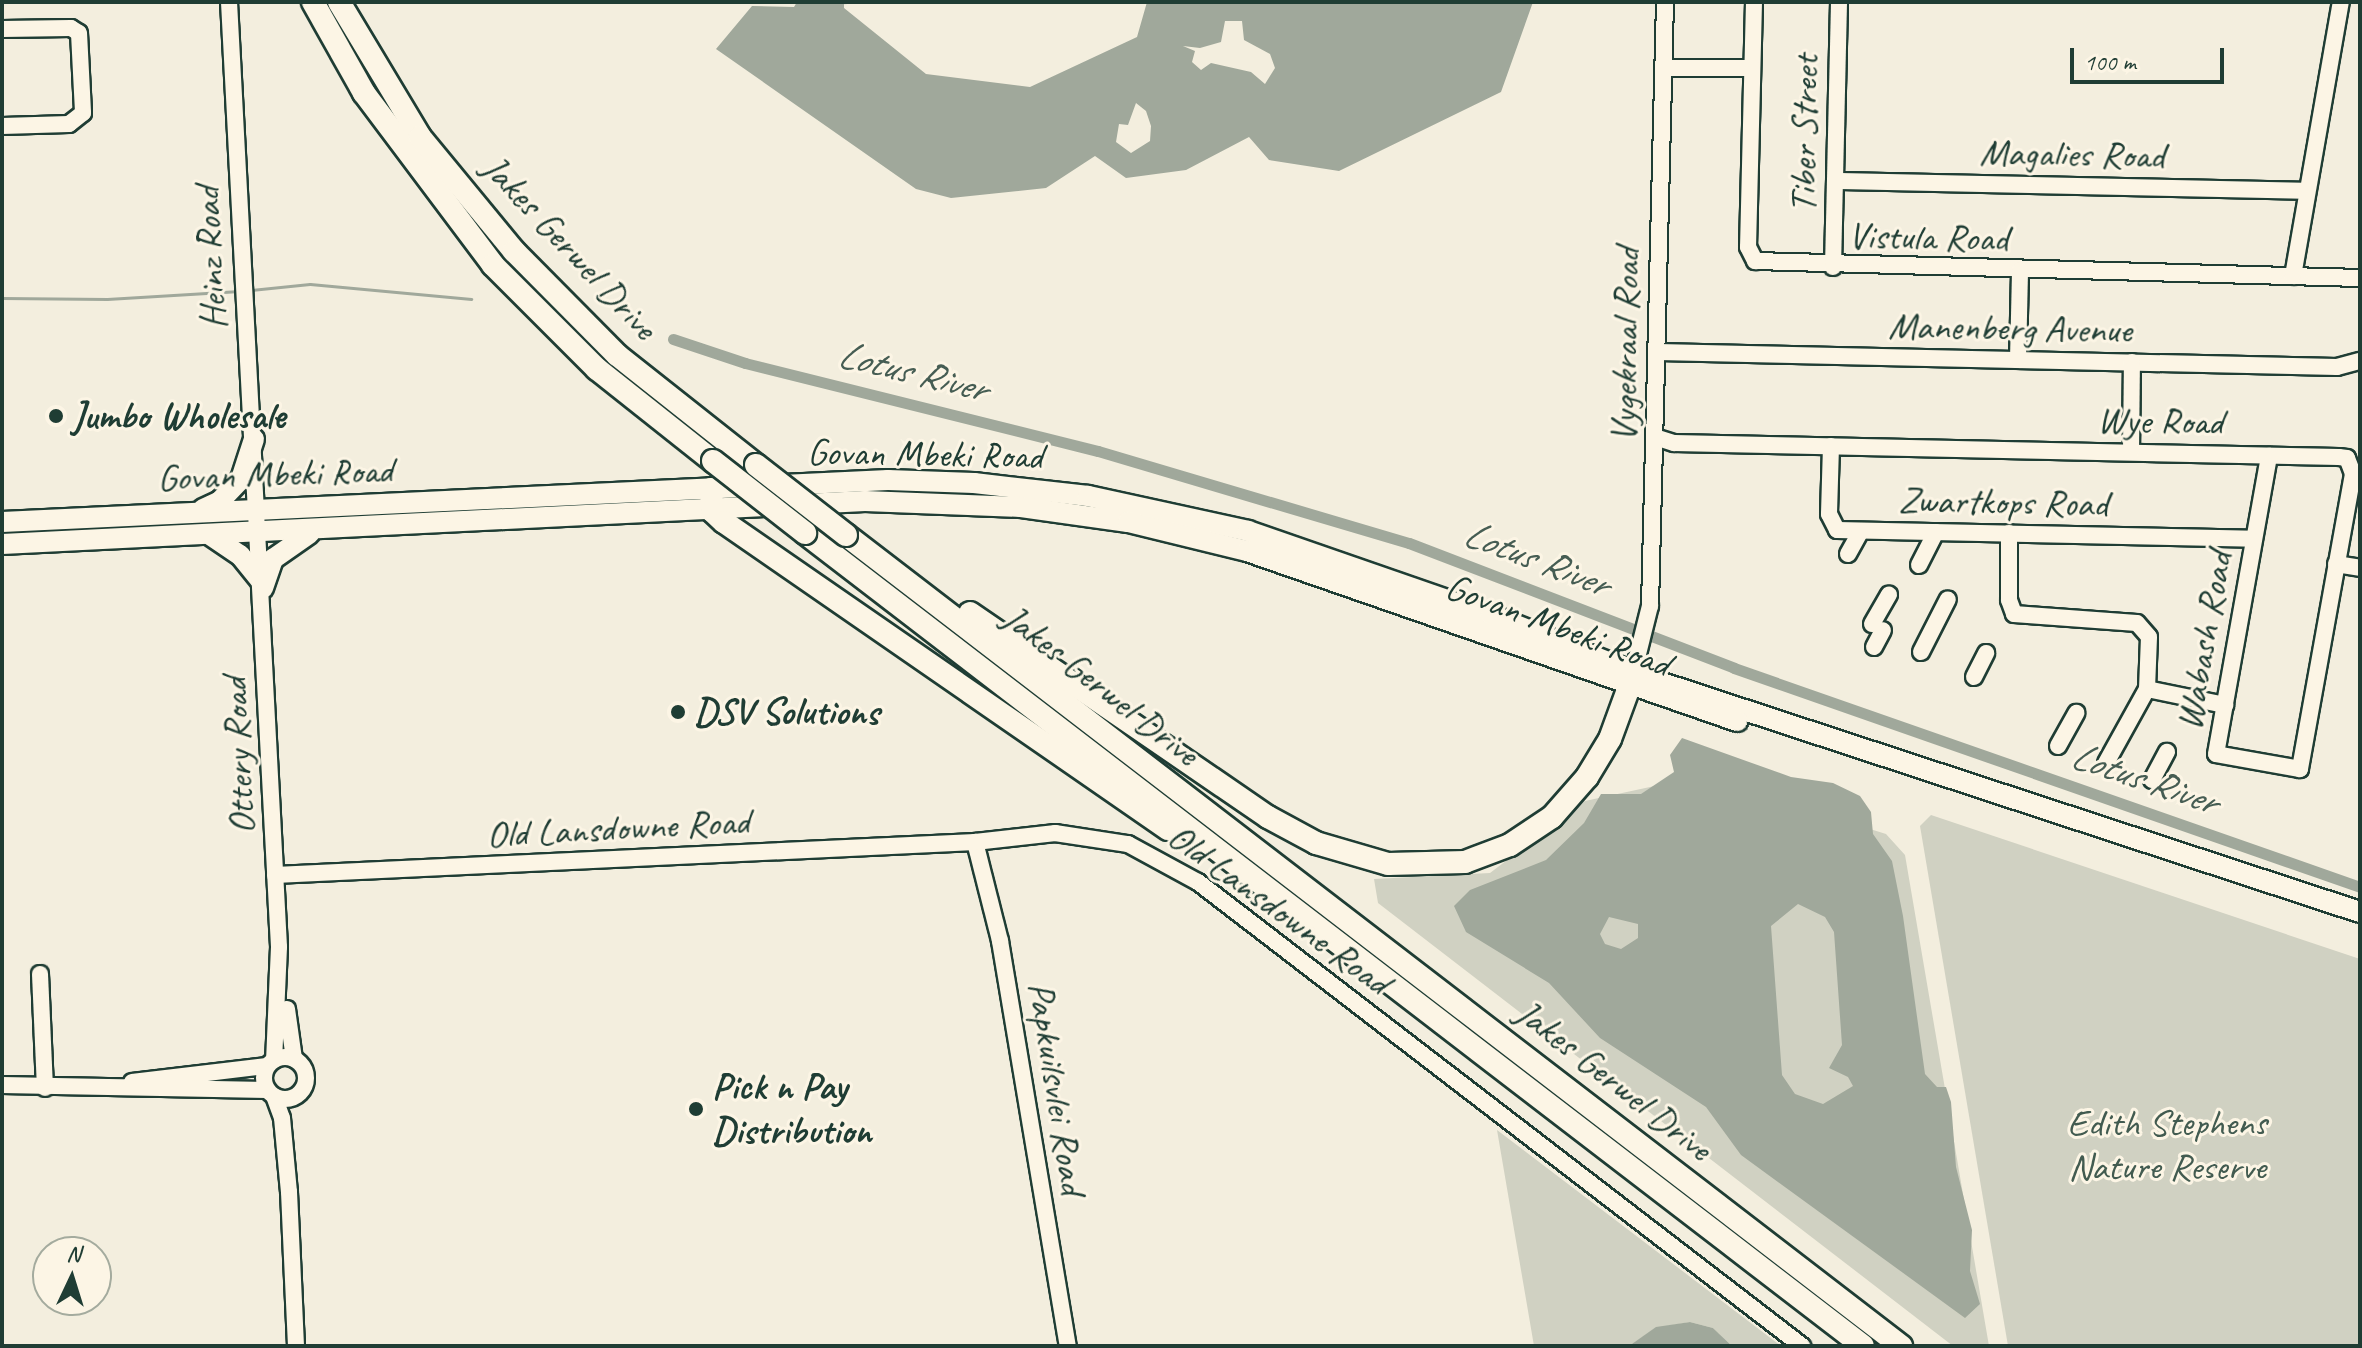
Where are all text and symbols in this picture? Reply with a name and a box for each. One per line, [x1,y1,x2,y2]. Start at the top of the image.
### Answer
scale bar [2074,32,2228,82]
text: 100 m [2084,47,2136,77]
street label: Tiber Street [1780,54,1828,214]
street label: Magalies Road [1979,130,2165,178]
street label: Jakes Gerwel Drive [473,145,667,349]
street label: Heinz Road [183,186,237,330]
street label: Vistula Road [1848,213,2008,261]
street label: Vygekraal Road [1601,247,1649,443]
street label: Manenberg Avenue [1888,303,2132,353]
water label: Lotus River [832,329,992,413]
place label: Jumbo Wholesale [72,393,287,439]
street label: Wye Road [2096,397,2224,445]
marker: Jumbo Wholesale [47,407,65,425]
street label: Govan Mbeki Road [806,429,1044,479]
street label: Govan Mbeki Road [156,447,394,501]
street label: Zwartkops Road [1898,477,2108,527]
water label: Lotus River [1456,508,1616,608]
street label: Wabash Road [2166,549,2242,733]
street label: Govan Mbeki Road [1439,563,1677,687]
street label: Jakes Gerwel Drive [994,594,1208,776]
street label: Ottery Road [211,677,265,835]
place label: DSV Solutions [694,689,879,735]
marker: DSV Solutions [669,703,687,721]
water label: Lotus River [2064,730,2224,826]
street label: Old Lansdowne Road [485,798,751,858]
street label: Old Lansdowne Road [1159,813,1399,1005]
street label: Papkuilsvlei Road [1018,979,1096,1197]
street label: Jakes Gerwel Drive [1507,989,1721,1171]
place label: Pick n Pay Distribution [712,1064,871,1154]
marker: Pick n Pay Distribution [687,1100,705,1118]
park label: Edith Stephens Nature Reserve [2067,1100,2267,1190]
north arrow [32,1236,112,1316]
text: N [66,1240,81,1268]

